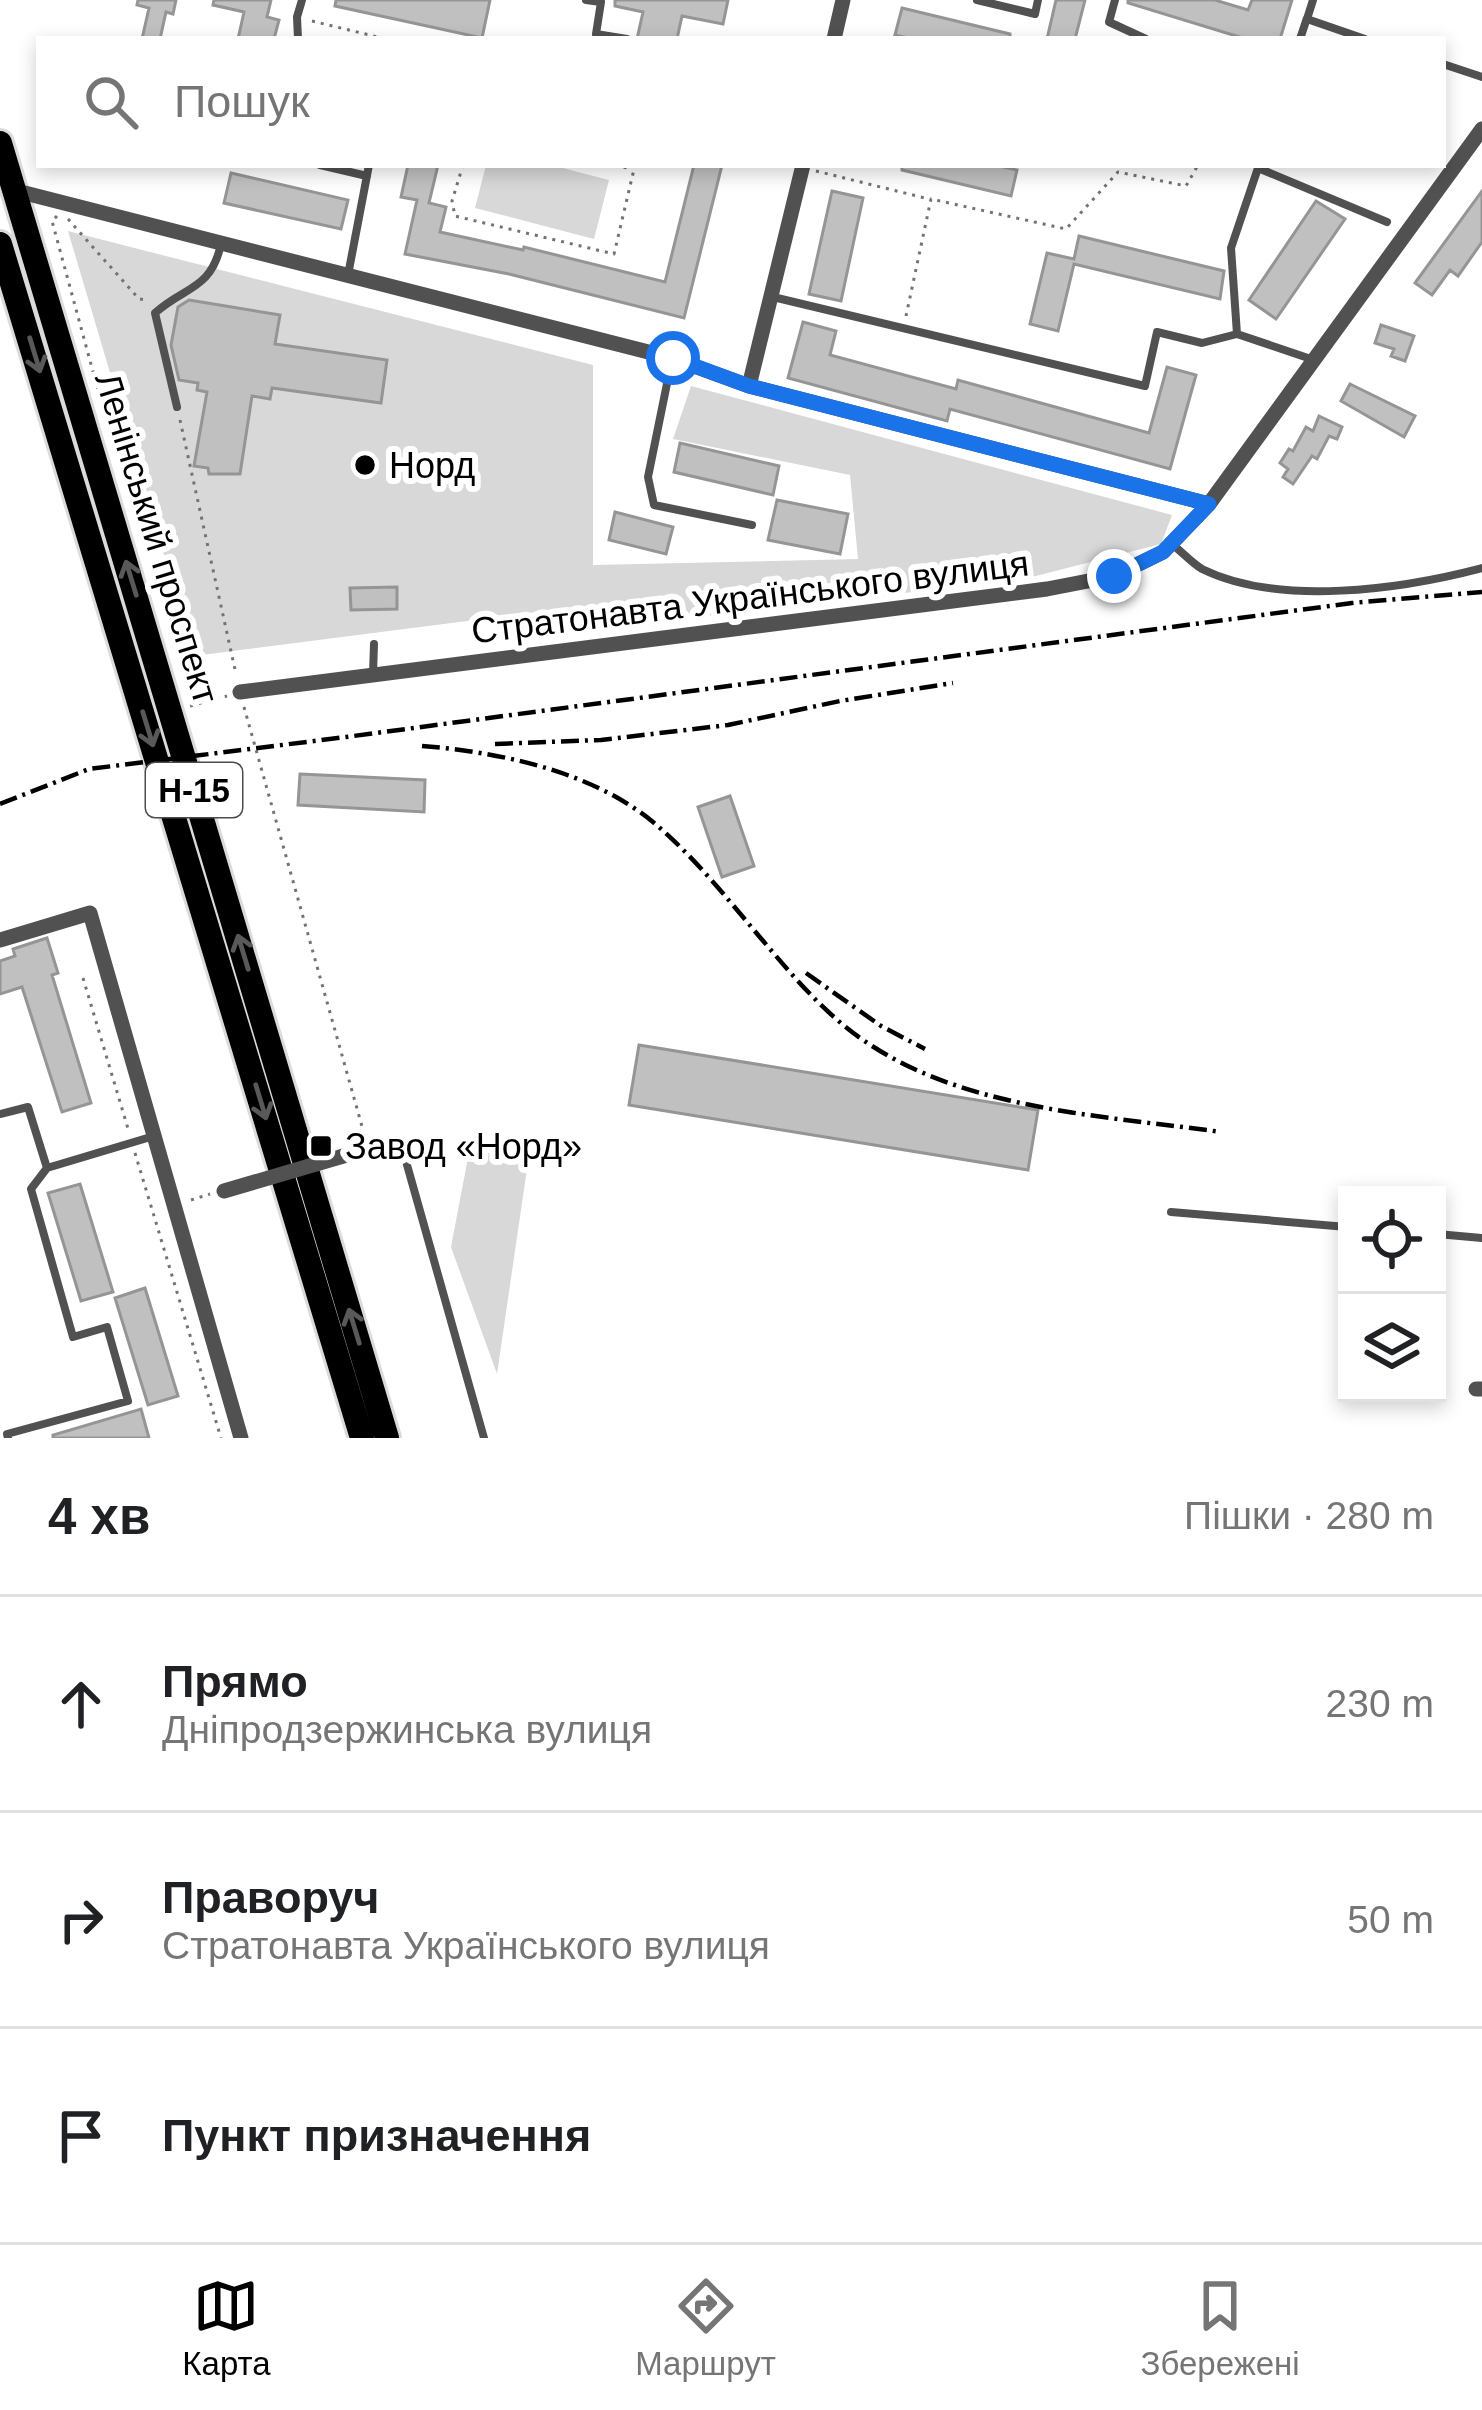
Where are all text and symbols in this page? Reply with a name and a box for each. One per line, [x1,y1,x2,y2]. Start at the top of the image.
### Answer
search box [36,36,1446,168]
icon: search [78,69,144,135]
text: Пошук [174,76,310,127]
route start [646,331,700,385]
one-way arrow [25,336,47,374]
street label: Ленінський проспект [87,368,227,708]
place label: Норд [389,445,475,486]
marker: Норд [352,452,378,478]
street label: Стратонавта Українського вулиця [469,542,1031,652]
route end [1087,549,1141,603]
one-way arrow [119,560,141,598]
one-way arrow [138,709,160,747]
road number: Н-15 [146,763,242,817]
one-way arrow [231,934,253,972]
one-way arrow [251,1082,273,1120]
place label: Завод «Норд» [345,1126,582,1167]
marker: Завод «Норд» [308,1133,334,1159]
map controls [1338,1186,1446,1402]
button: locate [1338,1186,1446,1294]
button: layers [1338,1294,1446,1402]
one-way arrow [342,1308,364,1346]
text: 4 хв [48,1488,150,1545]
text: Пішки · 280 m [1184,1494,1434,1537]
text: Прямо [162,1656,308,1707]
icon: ahead [48,1671,114,1737]
text: 230 m [1326,1682,1434,1725]
text: Дніпродзержинська вулиця [162,1708,652,1751]
text: Праворуч [162,1872,379,1923]
icon: right [48,1887,114,1953]
text: 50 m [1347,1898,1434,1941]
text: Стратонавта Українського вулиця [162,1924,770,1967]
icon: arrive [48,2103,114,2169]
text: Пункт призначення [162,2110,591,2161]
tab: Карта [182,2273,271,2383]
tab: Маршрут [635,2273,776,2383]
tab: Збережені [1141,2273,1300,2383]

